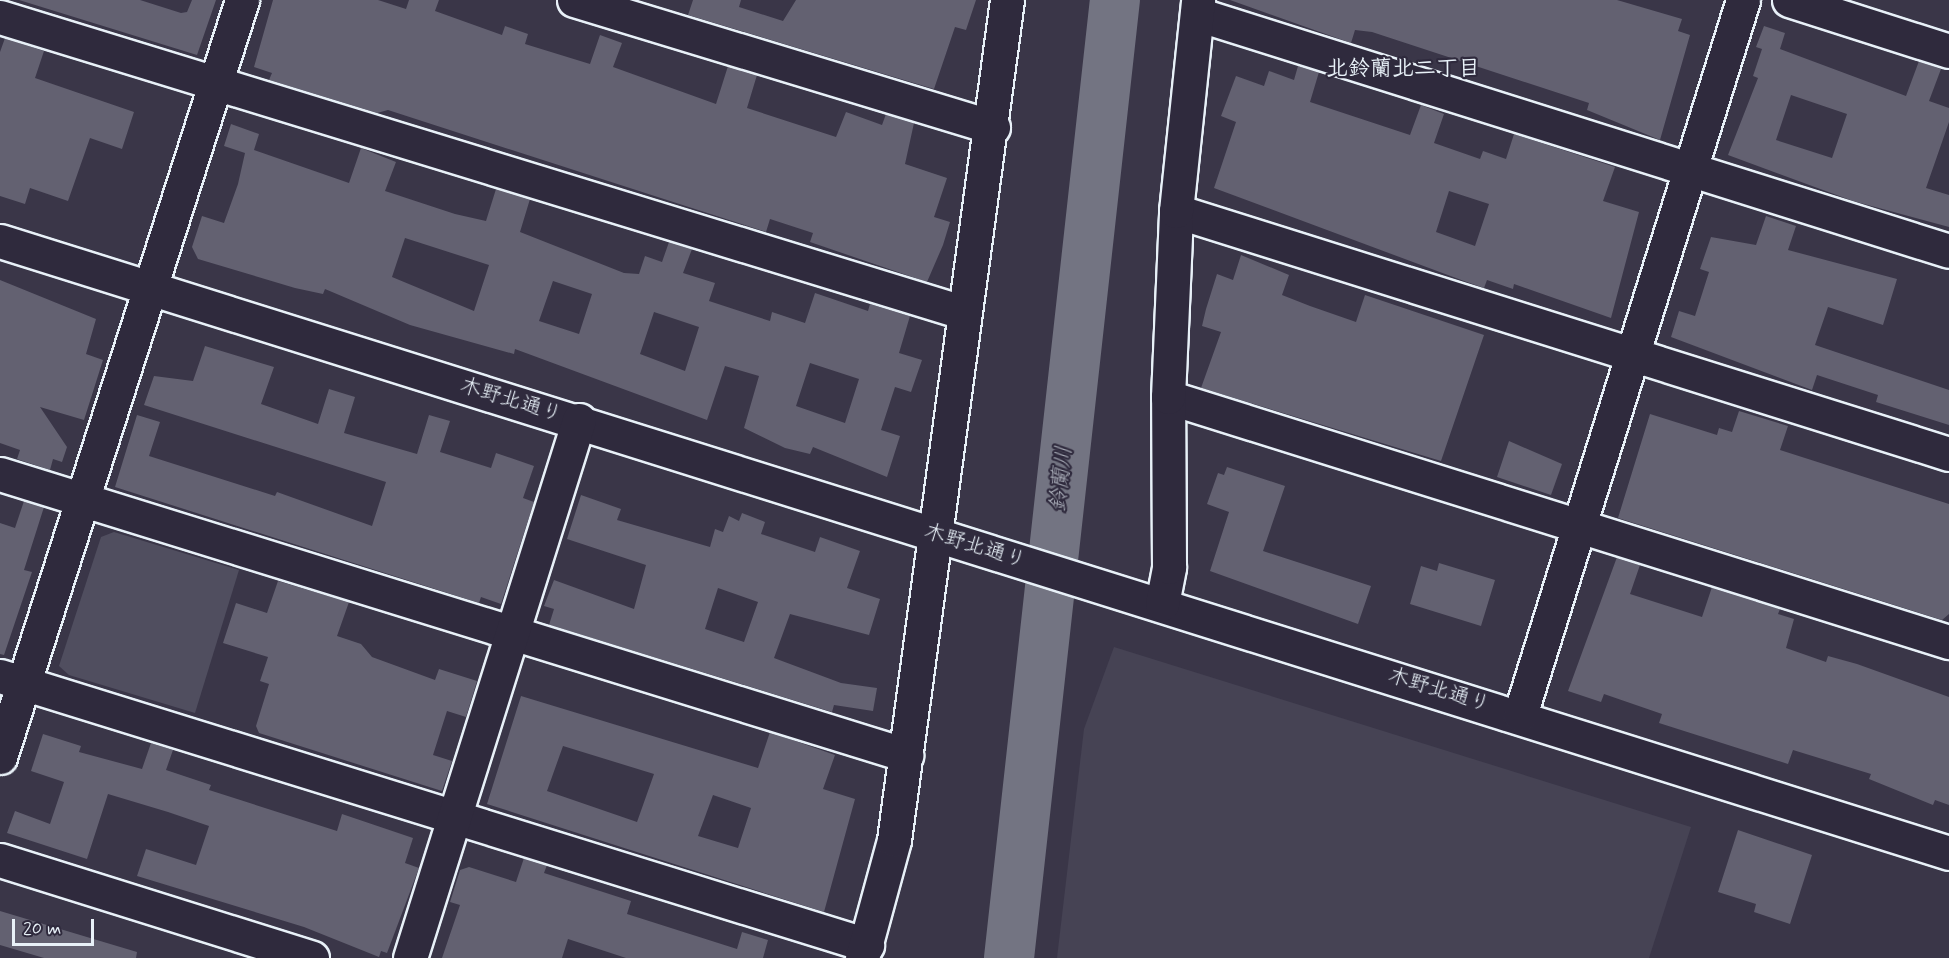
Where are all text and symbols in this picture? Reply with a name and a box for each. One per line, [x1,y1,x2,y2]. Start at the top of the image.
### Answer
district label: 北鈴蘭北二丁目 [1326,57,1480,83]
street label: 木野北通り [457,373,565,427]
water label: 鈴蘭川 [1045,445,1079,513]
street label: 木野北通り [921,519,1029,573]
street label: 木野北通り [1385,663,1493,717]
scale bar [15,907,98,945]
text: 20 m [23,917,61,941]

